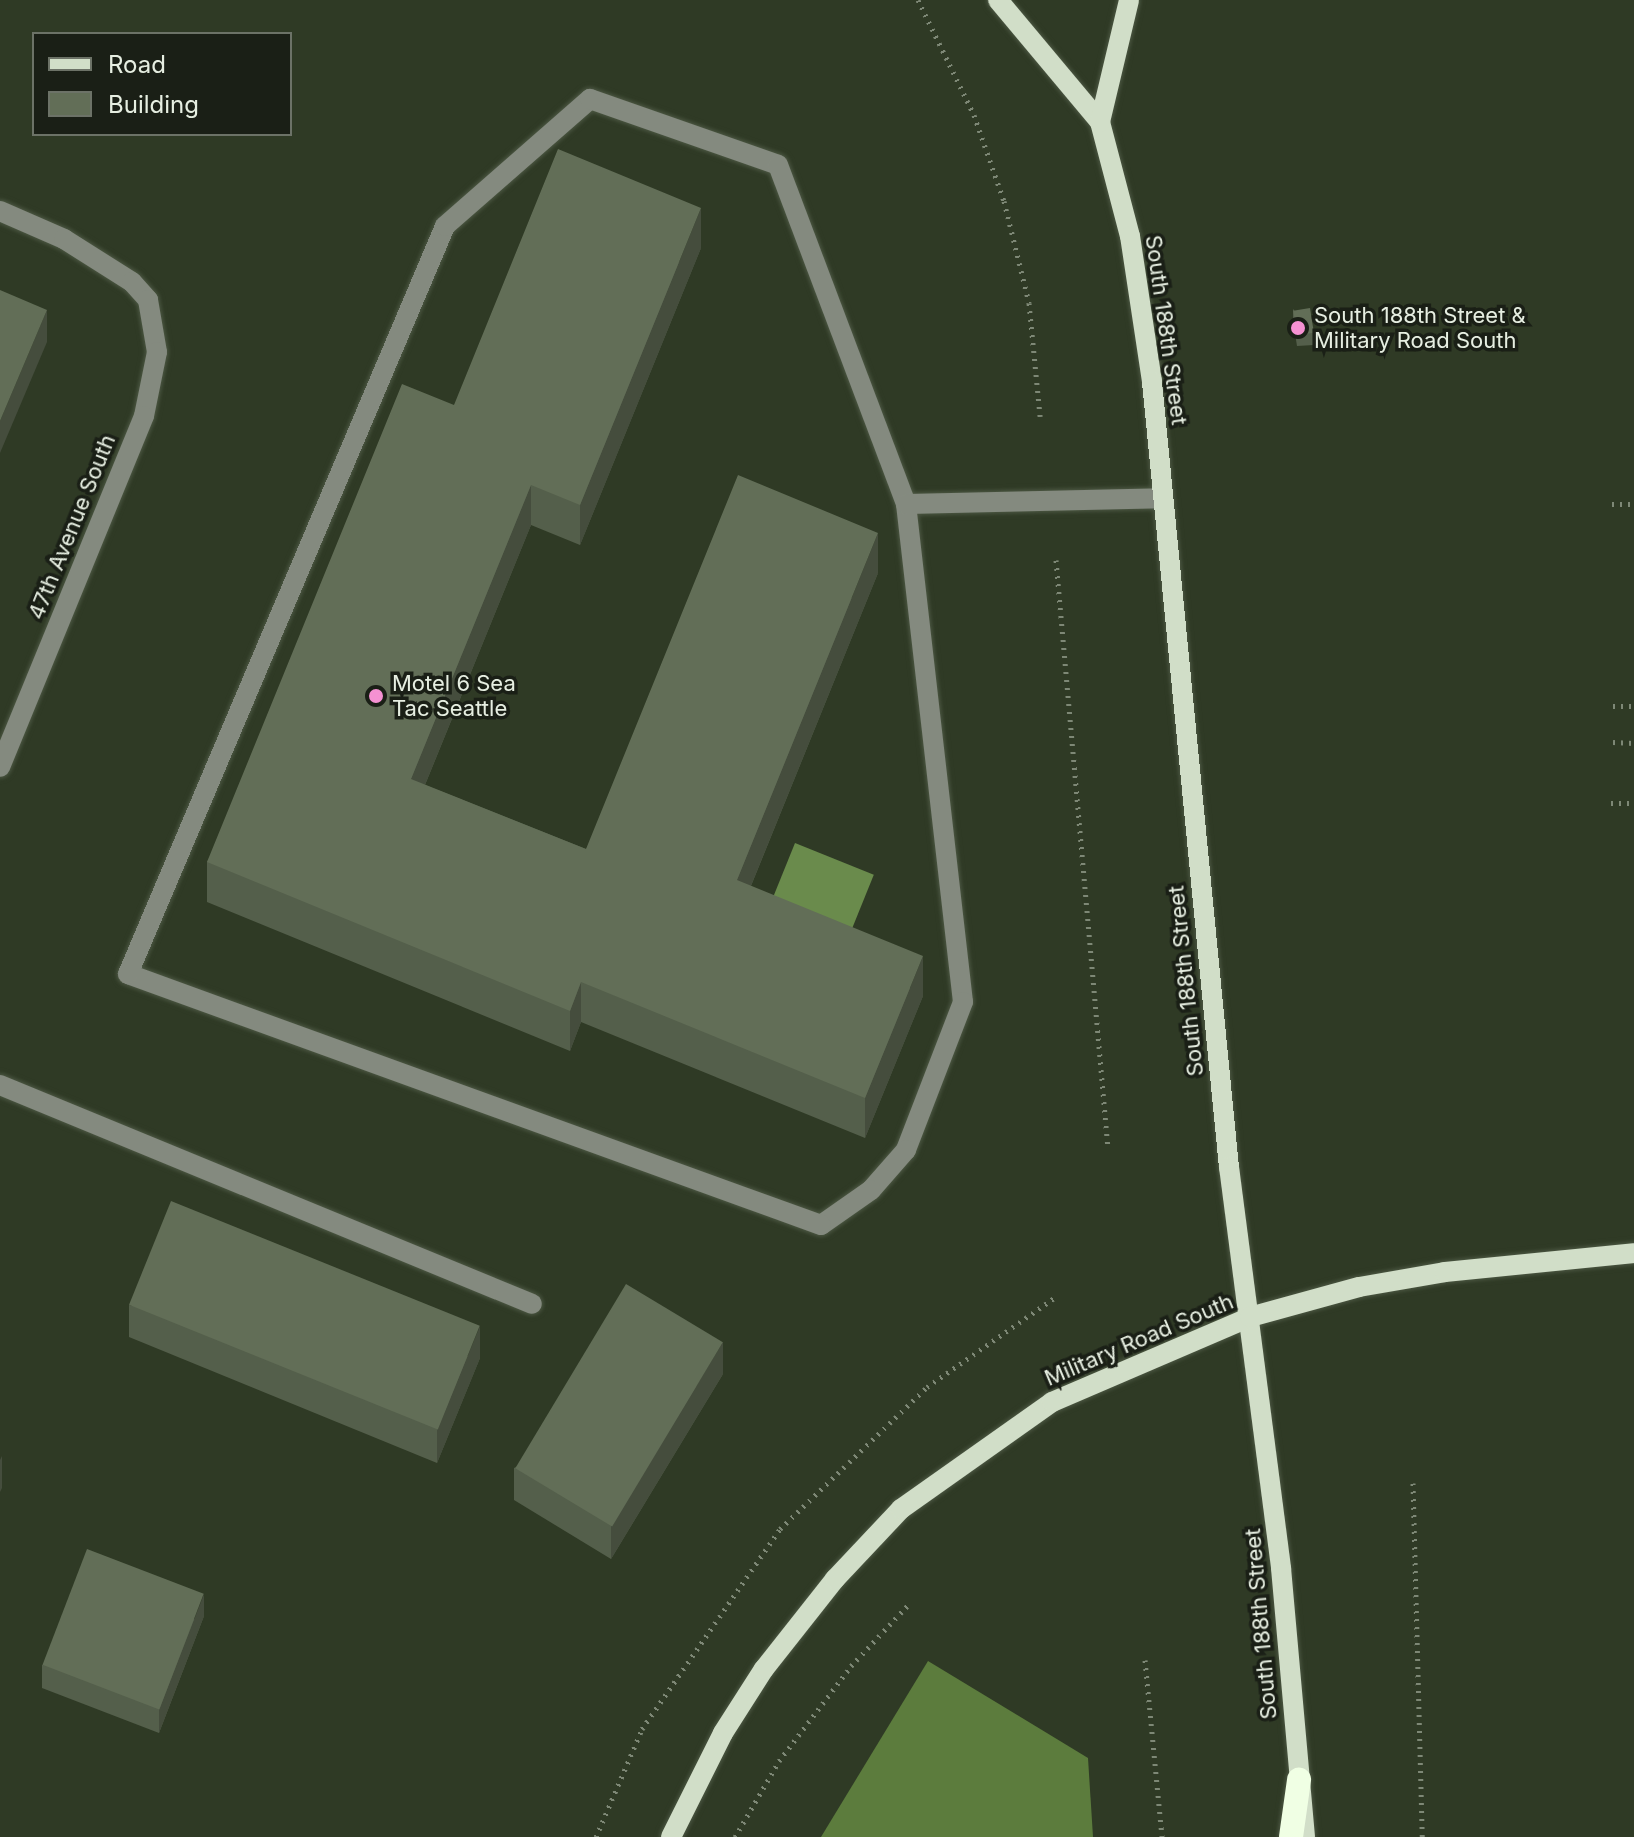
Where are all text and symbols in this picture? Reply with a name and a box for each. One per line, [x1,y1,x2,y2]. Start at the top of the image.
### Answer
legend [32,32,292,136]
text: Road [108,50,166,79]
text: Building [108,90,199,119]
street label: South 188th Street [1140,233,1192,427]
place label: South 188th Street & Military Road South [1314,302,1526,354]
marker: South 188th Street & Military Road South [1289,319,1307,337]
street label: 47th Avenue South [23,431,121,623]
place label: Motel 6 Sea Tac Seattle [392,670,516,722]
marker: Motel 6 Sea Tac Seattle [367,687,385,705]
street label: South 188th Street [1163,884,1209,1078]
street label: Military Road South [1041,1288,1237,1392]
street label: South 188th Street [1240,1528,1282,1720]

